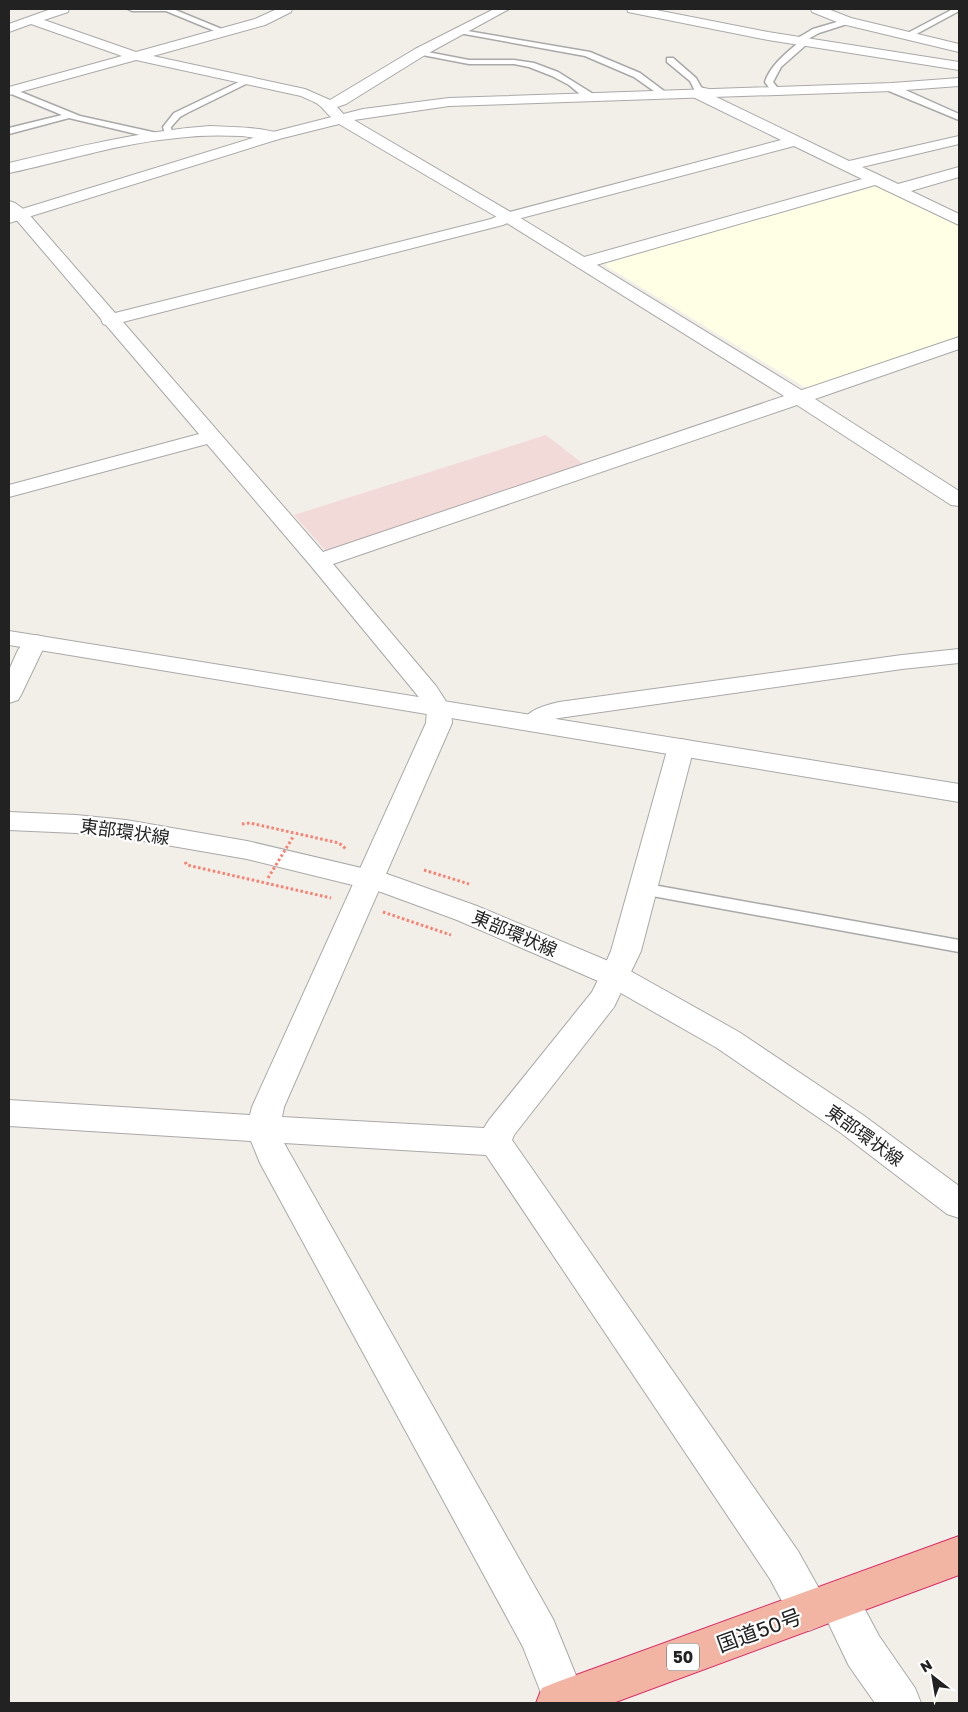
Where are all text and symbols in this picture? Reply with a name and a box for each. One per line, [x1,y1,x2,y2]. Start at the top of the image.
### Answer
street label: 東部環状線 [79,814,171,848]
street label: 東部環状線 [469,905,561,961]
street label: 東部環状線 [822,1100,908,1170]
street label: 国道50号 [713,1603,805,1657]
road number: 50 [667,1644,699,1670]
north arrow [908,1652,958,1702]
text: N [917,1655,935,1675]

